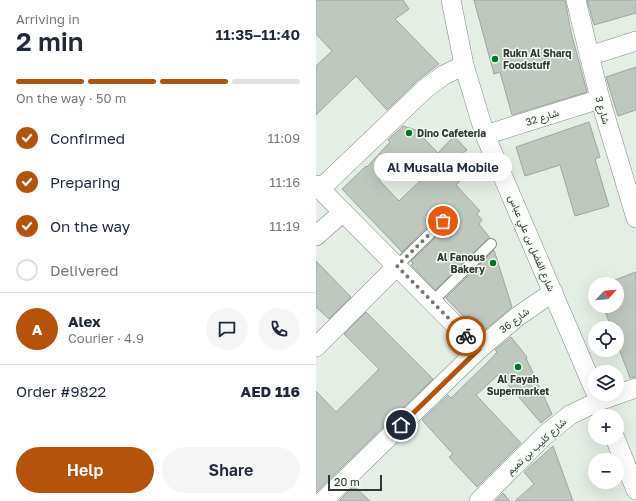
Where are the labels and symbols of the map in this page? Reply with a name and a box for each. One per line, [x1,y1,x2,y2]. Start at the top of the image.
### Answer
place label: Rukn Al Sharq Foodstuff [503,47,571,71]
marker: Rukn Al Sharq Foodstuff [490,54,500,64]
street label: شارع 3 [592,95,613,126]
street label: شارع 32 [524,106,561,129]
place label: Dino Cafeteria [417,127,486,139]
marker: Dino Cafeteria [404,128,414,138]
callout: Al Musalla Mobile [374,153,512,181]
street label: شارع الفضل بن علي عباس [503,193,558,294]
pin [426,204,460,238]
place label: Al Fanous Bakery [437,251,485,275]
marker: Al Fanous Bakery [488,258,498,268]
north arrow [588,277,624,313]
street label: شارع 36 [497,305,532,336]
courier [446,316,486,356]
marker: Al Fayah Supermarket [513,362,523,372]
place label: Al Fayah Supermarket [487,373,549,397]
pin [384,408,418,442]
street label: شارع كليب بن تميم [504,415,569,477]
scale bar [328,473,382,492]

